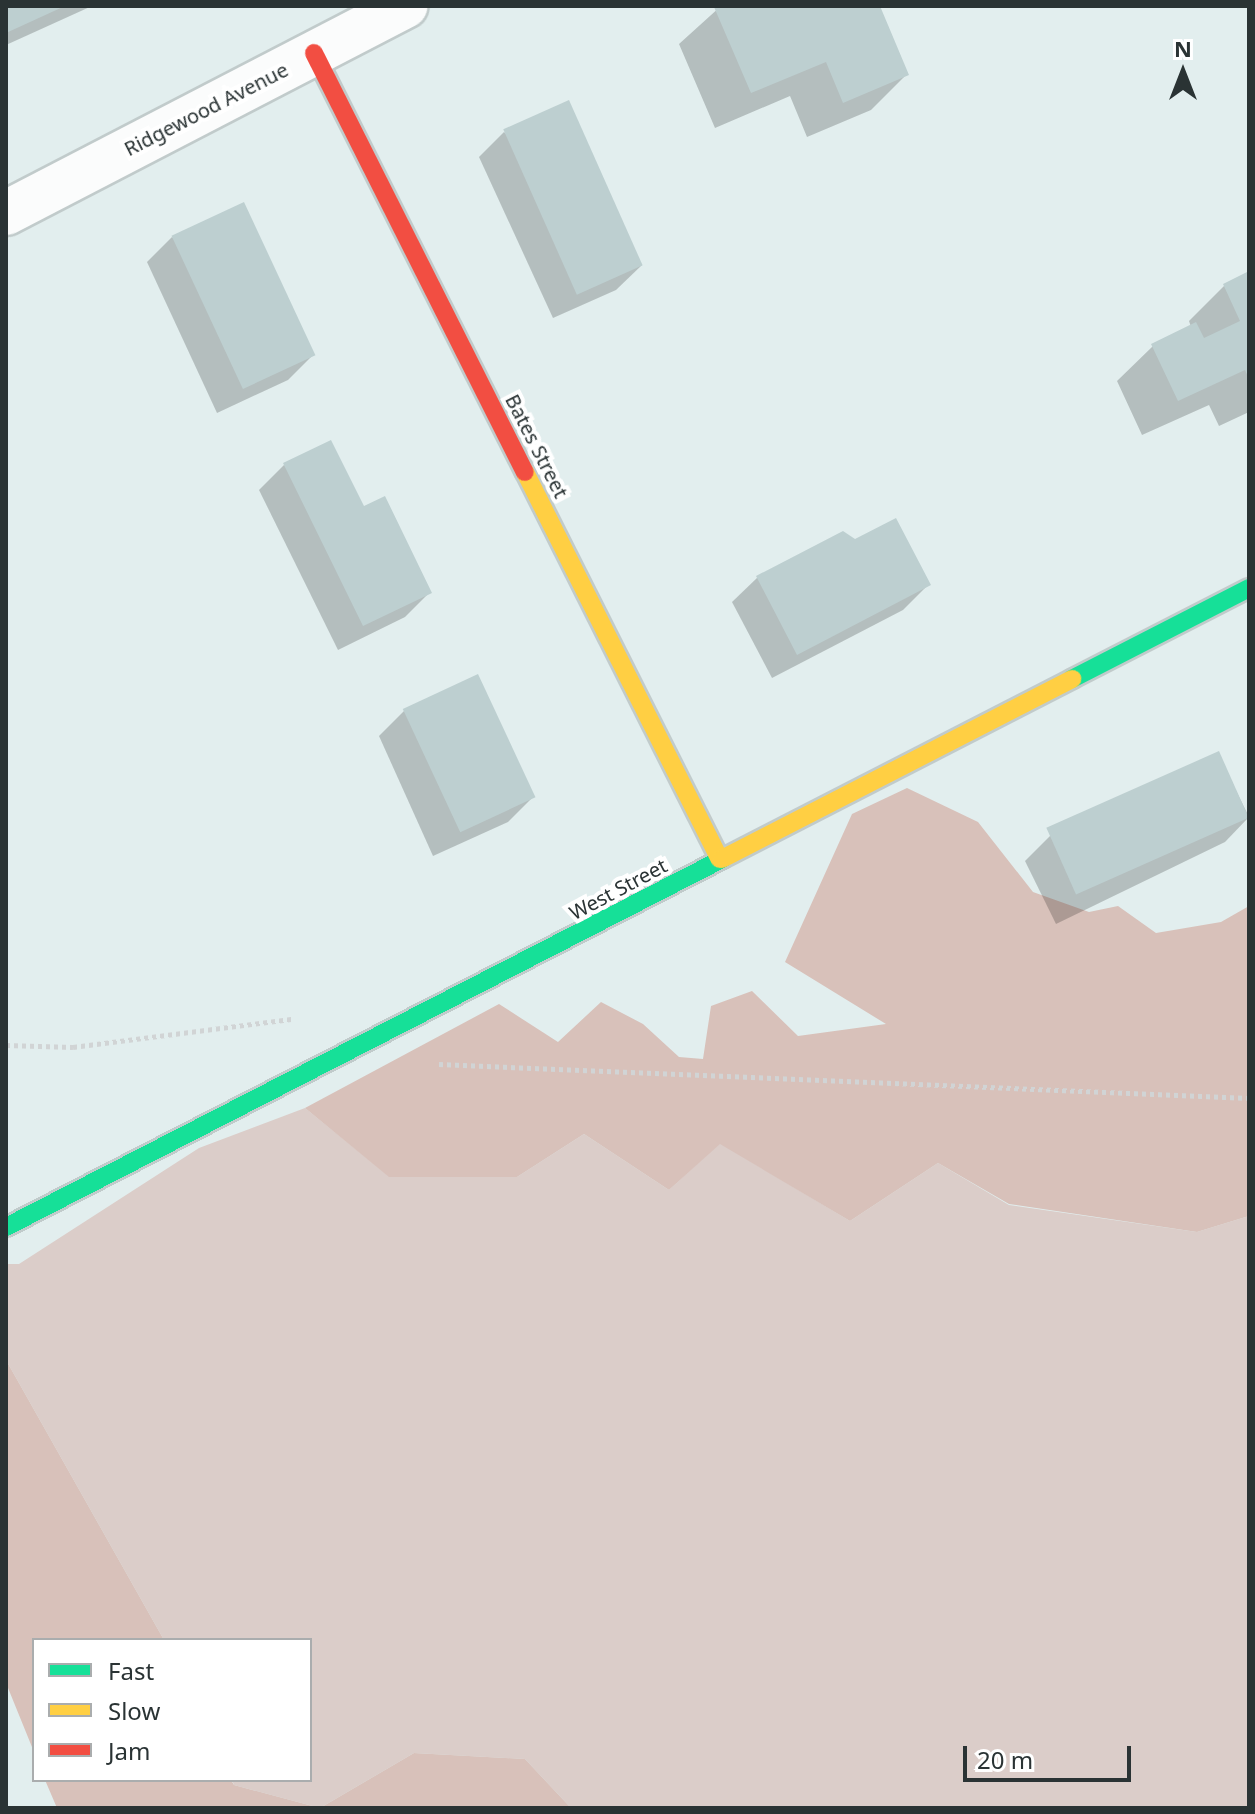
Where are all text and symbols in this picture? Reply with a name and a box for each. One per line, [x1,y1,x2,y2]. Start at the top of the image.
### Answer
north arrow [1143,32,1223,112]
text: N [1174,33,1192,63]
street label: Ridgewood Avenue [120,57,292,161]
street label: Bates Street [501,390,573,502]
street label: West Street [565,853,671,925]
legend [32,1638,312,1782]
text: Fast [108,1654,154,1687]
text: Slow [108,1694,160,1727]
scale bar [967,1730,1135,1780]
text: Jam [108,1734,150,1767]
text: 20 m [977,1743,1033,1776]

